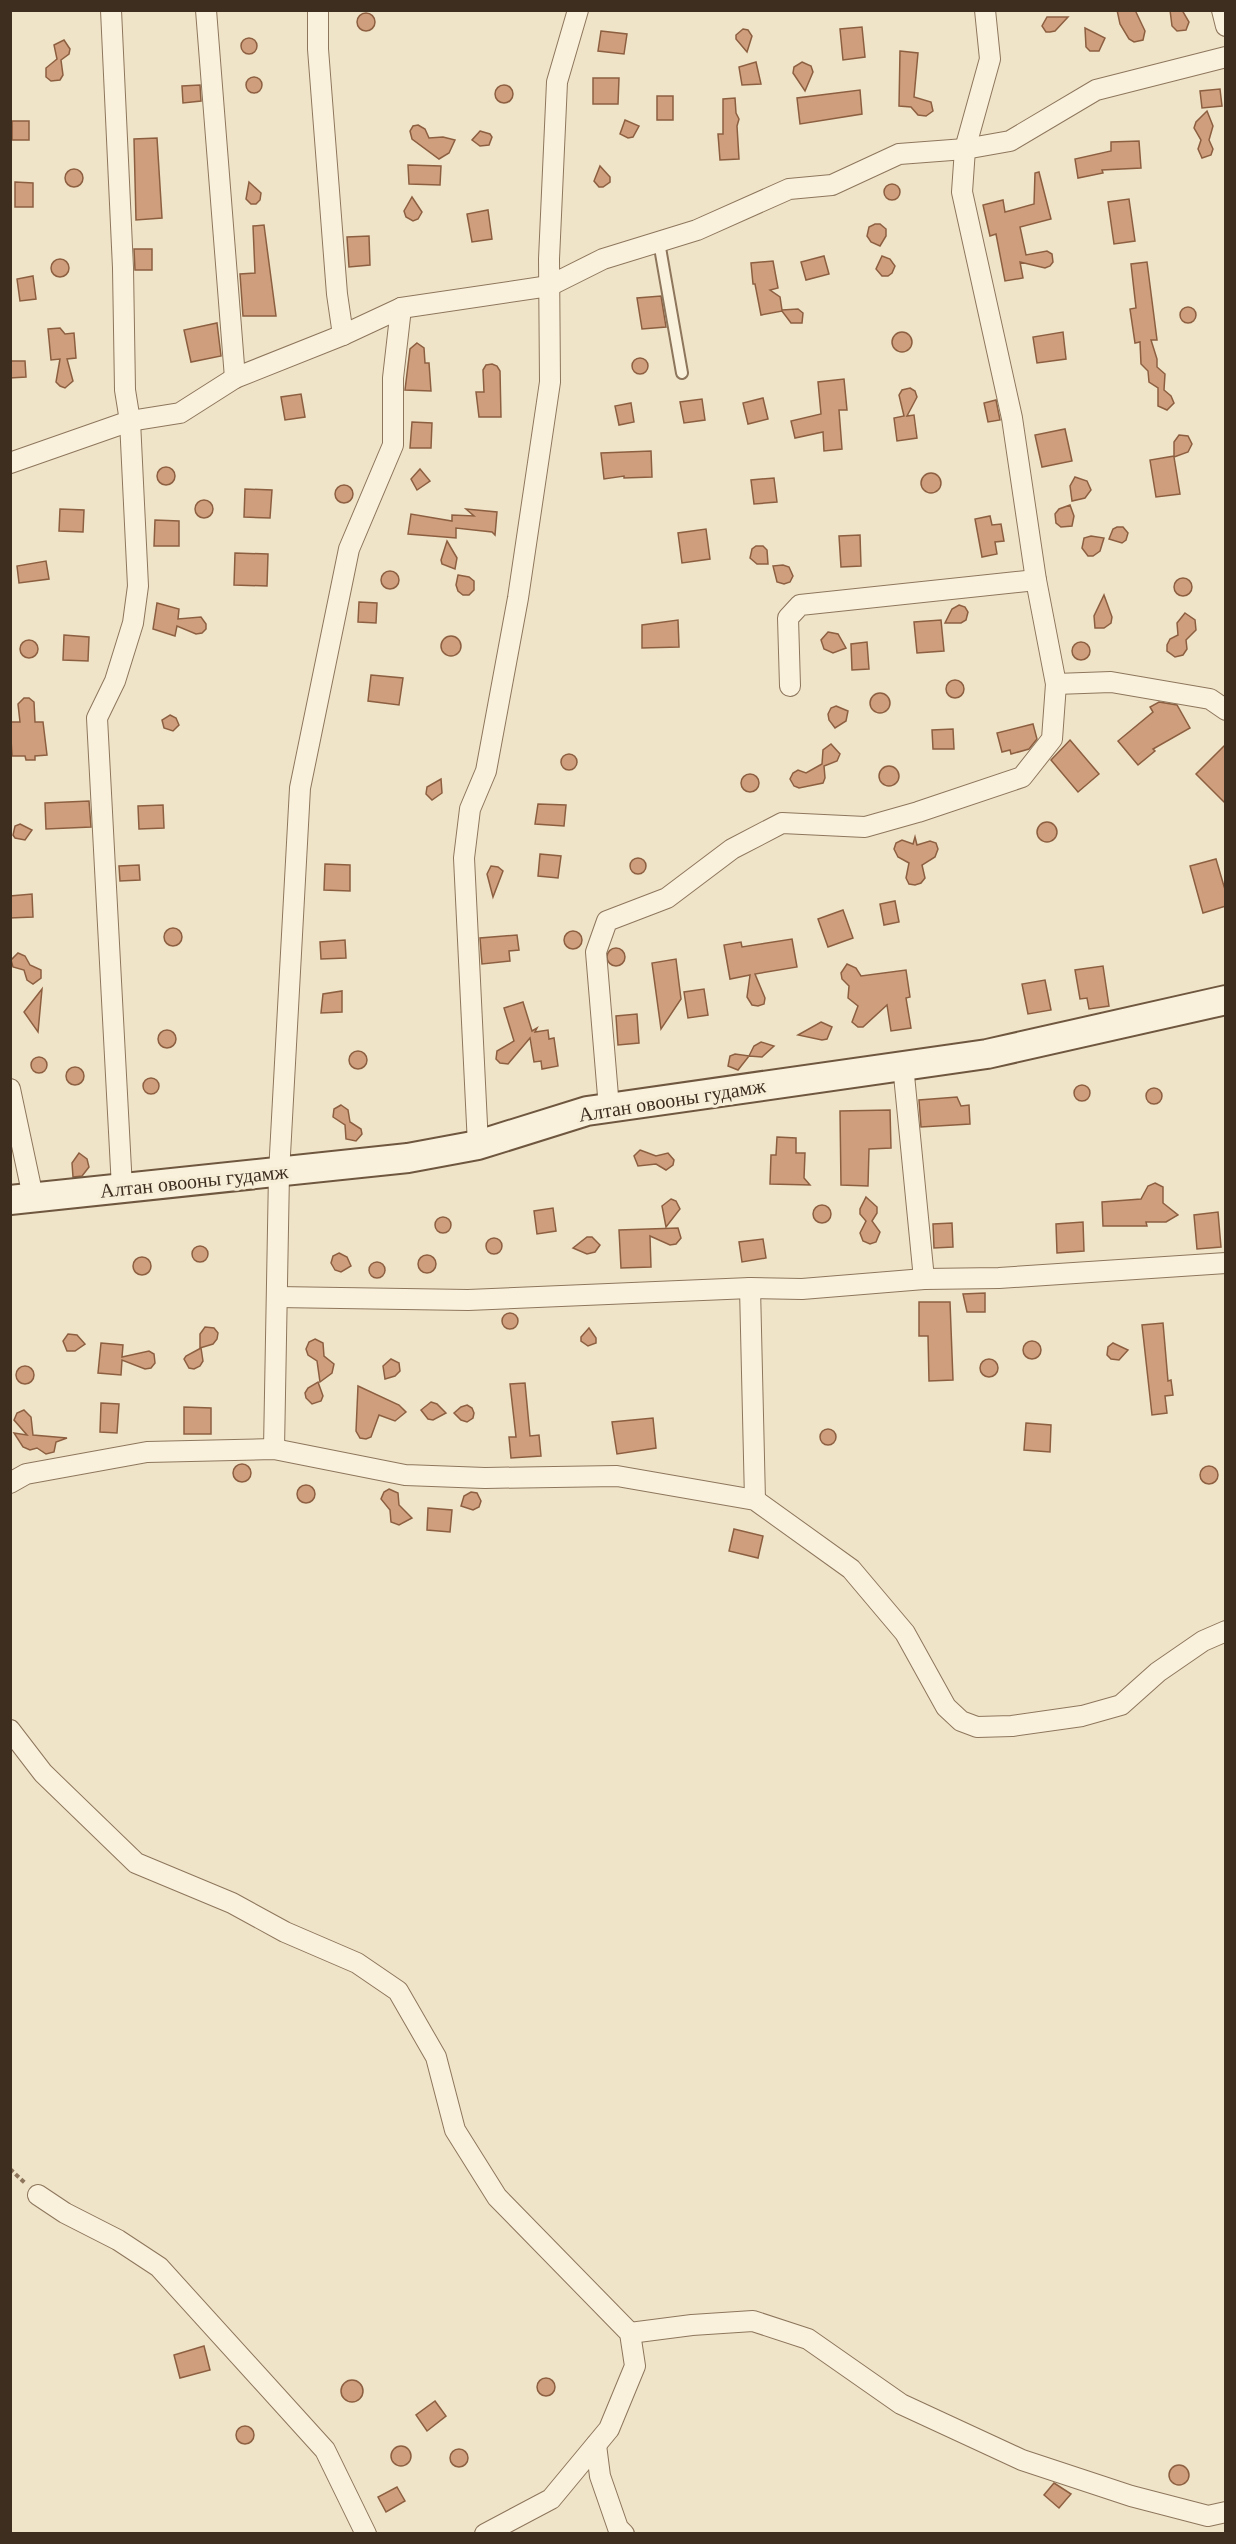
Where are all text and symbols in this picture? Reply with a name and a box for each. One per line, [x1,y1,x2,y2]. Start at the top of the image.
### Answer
street label: Алтан овооны гудамж [577,1074,767,1127]
street label: Алтан овооны гудамж [99,1160,289,1203]

